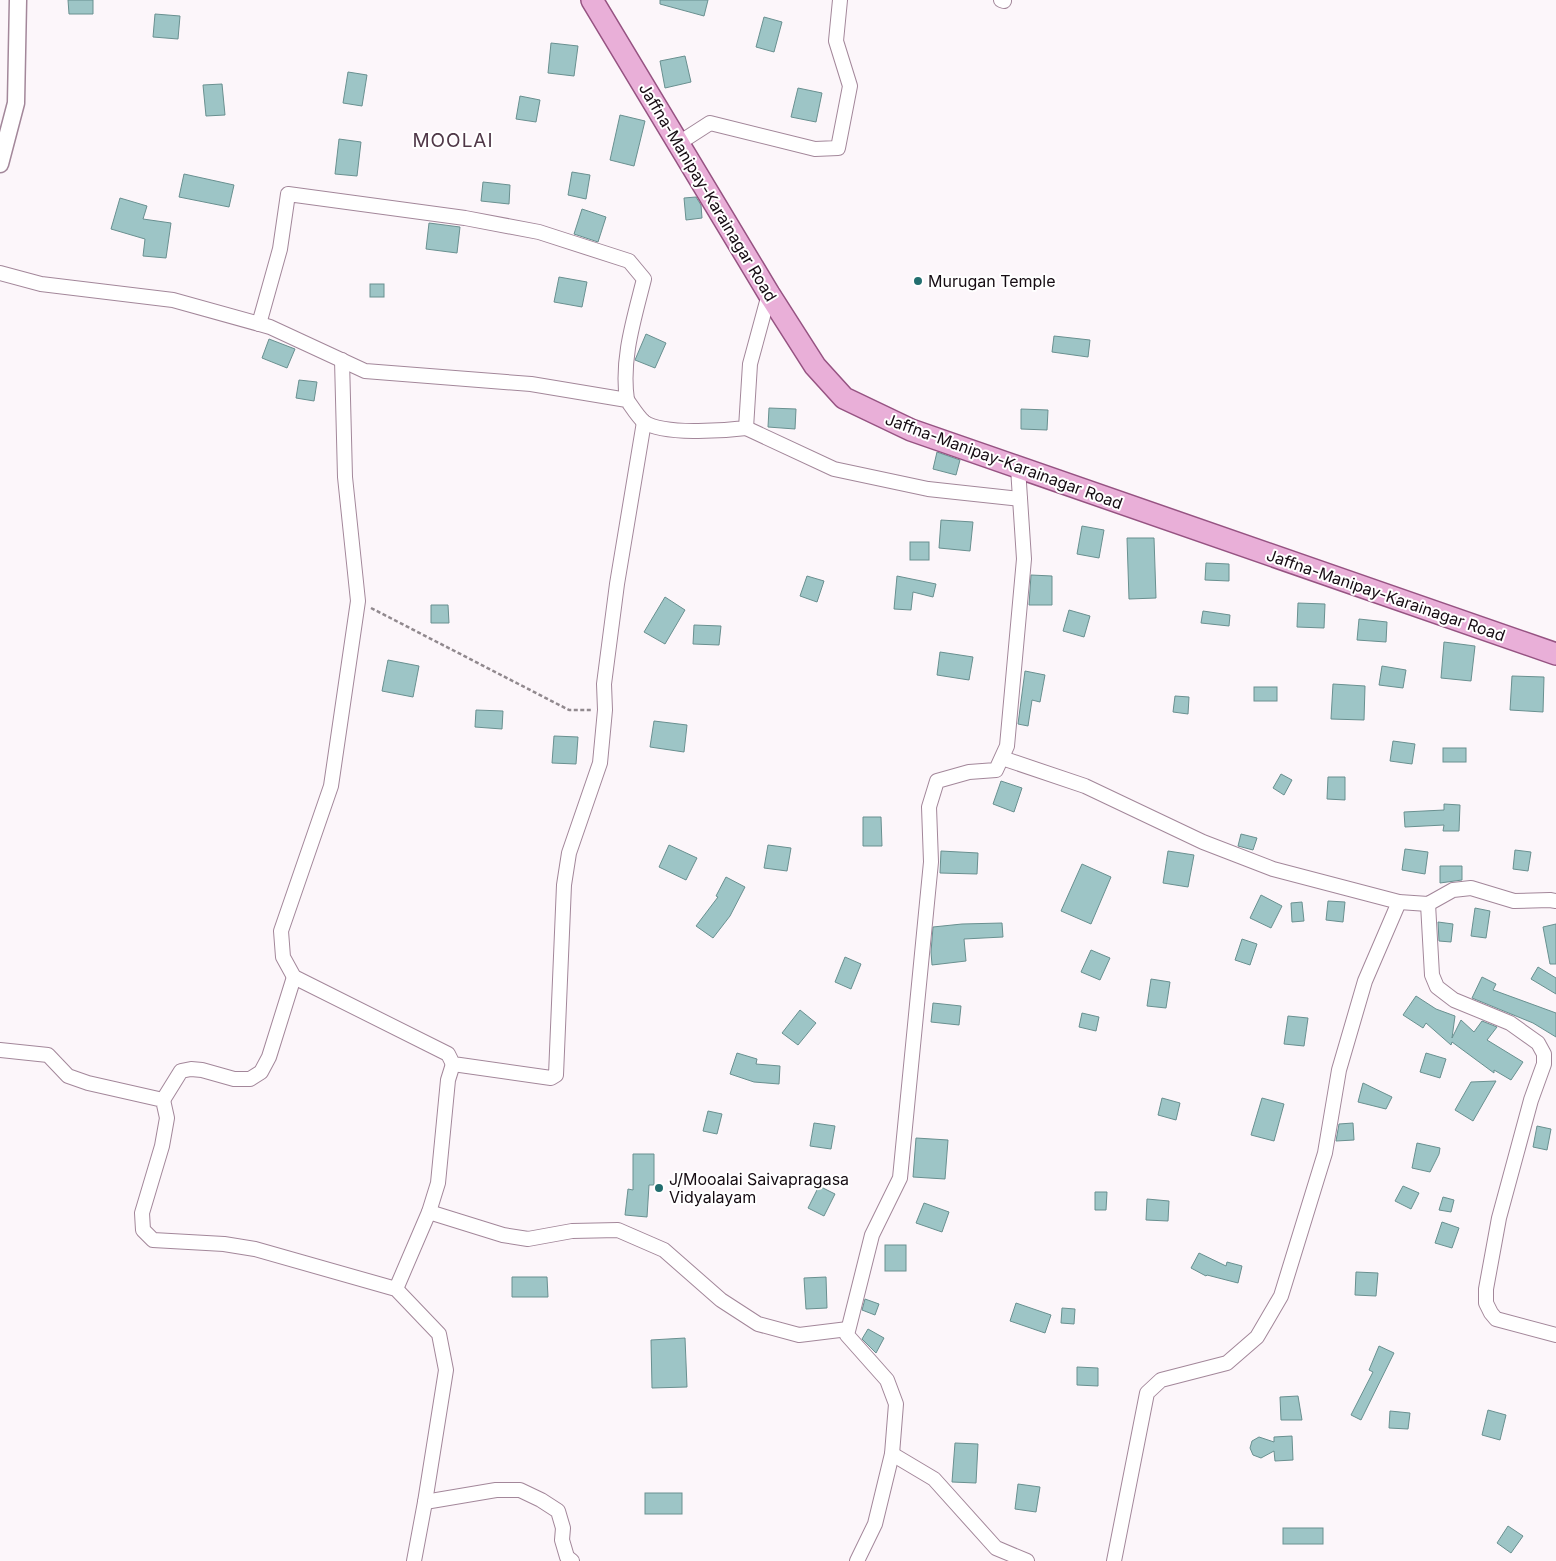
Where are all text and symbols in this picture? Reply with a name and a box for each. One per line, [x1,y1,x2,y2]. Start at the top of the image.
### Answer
street label: Jaffna-Manipay-Karainagar Road [635,79,781,305]
district label: MOOLAI [412,129,494,152]
place label: Murugan Temple [928,271,1056,291]
marker: Murugan Temple [912,275,924,287]
street label: Jaffna-Manipay-Karainagar Road [883,409,1125,513]
street label: Jaffna-Manipay-Karainagar Road [1264,545,1508,645]
place label: J/Mooalai Saivapragasa Vidyalayam [669,1169,849,1207]
marker: J/Mooalai Saivapragasa Vidyalayam [653,1182,665,1194]

